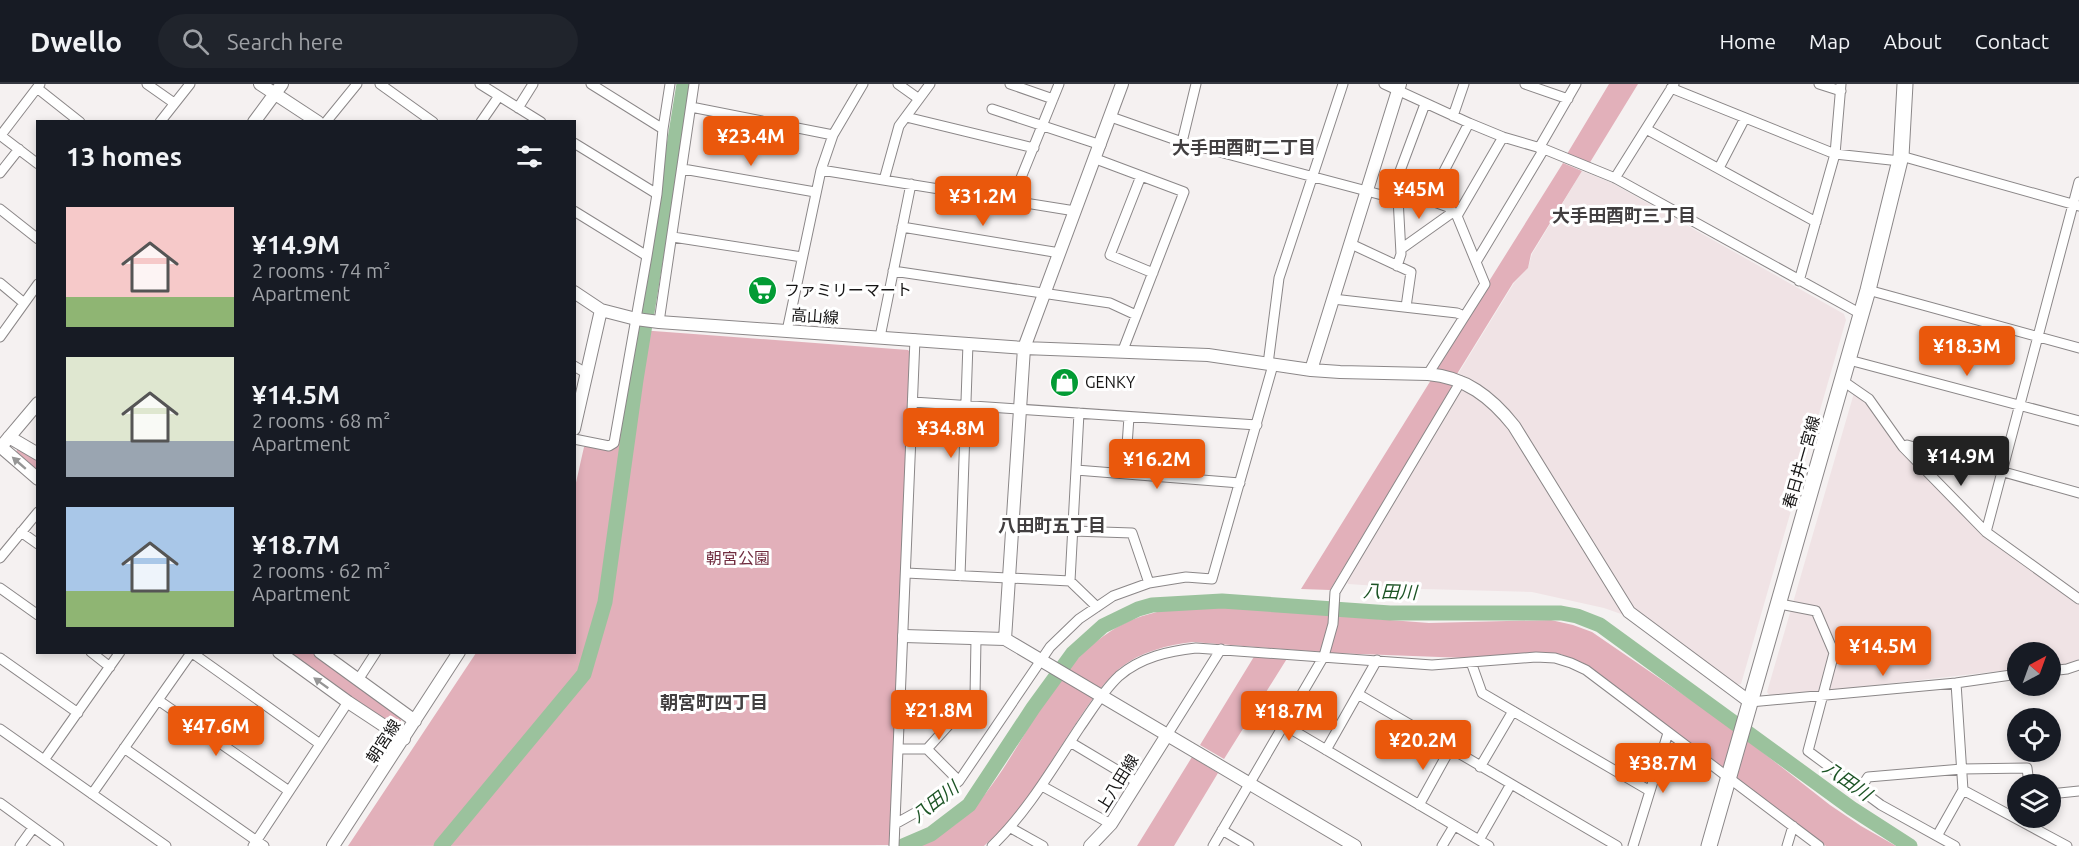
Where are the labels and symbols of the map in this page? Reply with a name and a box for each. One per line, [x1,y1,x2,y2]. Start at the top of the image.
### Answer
pin: ¥23.4M [702,116,800,167]
district label: 大手田酉町二丁目 [1172,137,1316,157]
pin: ¥45M [1383,169,1455,220]
pin: ¥31.2M [934,176,1032,227]
district label: 大手田酉町三丁目 [1552,205,1696,225]
supermarket icon: ファミリーマート [747,274,779,306]
place label: ファミリーマート [784,281,912,299]
street label: 高山線 [790,305,840,327]
pin: ¥18.3M [1918,326,2016,377]
shop icon: GENKY [1048,366,1080,398]
place label: GENKY [1085,373,1136,391]
pin: ¥34.8M [902,408,1000,459]
street label: 春日井一宮線 [1779,413,1823,511]
pin: ¥14.9M [1912,436,2010,487]
pin: ¥16.2M [1108,439,1206,490]
one-way arrow [12,457,27,470]
district label: 八田町五丁目 [998,515,1106,535]
park label: 朝宮公園 [706,549,770,567]
water label: 八田川 [1363,580,1419,602]
pin: ¥14.5M [1834,626,1932,677]
north arrow [2007,642,2061,696]
one-way arrow [313,677,328,689]
pin: ¥21.8M [890,690,988,741]
pin: ¥18.7M [1240,691,1338,742]
district label: 朝宮町四丁目 [660,692,768,712]
pin: ¥47.6M [167,706,265,757]
street label: 朝宮線 [362,716,404,766]
pin: ¥20.2M [1374,720,1472,771]
pin: ¥38.7M [1614,743,1712,794]
street label: 上八田線 [1092,751,1142,815]
water label: 八田川 [1820,757,1877,805]
water label: 八田川 [907,775,963,826]

